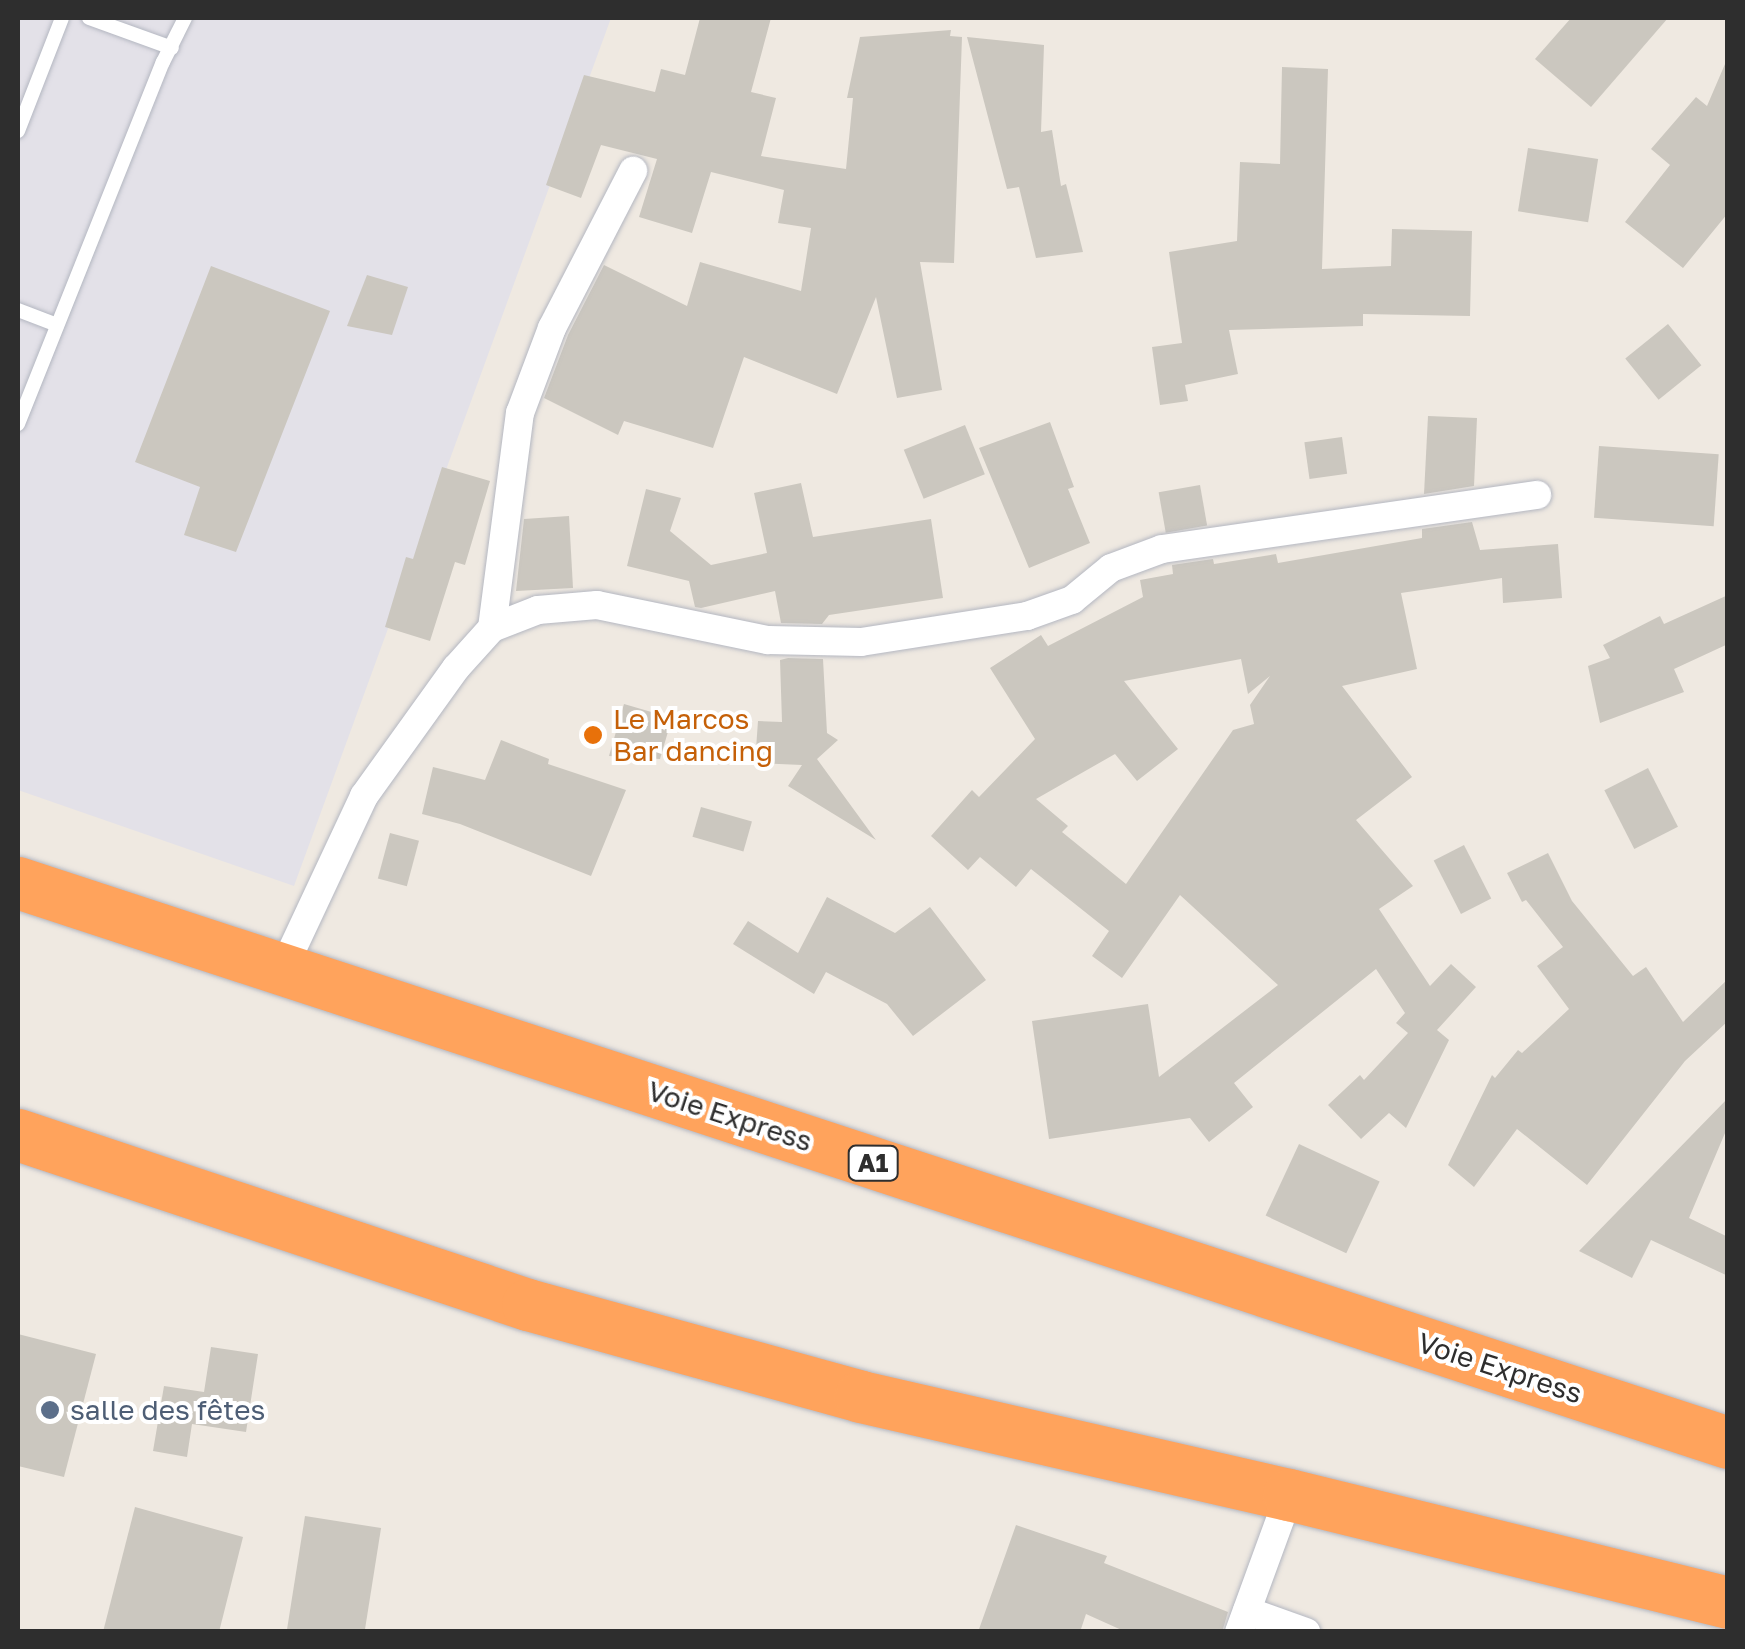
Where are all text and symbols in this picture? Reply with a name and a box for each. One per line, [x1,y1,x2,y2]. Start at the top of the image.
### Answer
place label: Le Marcos Bar dancing [613,702,773,768]
marker: Le Marcos Bar dancing [582,724,604,746]
street label: Voie Express [644,1074,816,1158]
road number: A1 [846,1143,900,1183]
street label: Voie Express [1414,1326,1586,1410]
place label: salle des fêtes [70,1393,265,1427]
marker: salle des fêtes [39,1399,61,1421]

